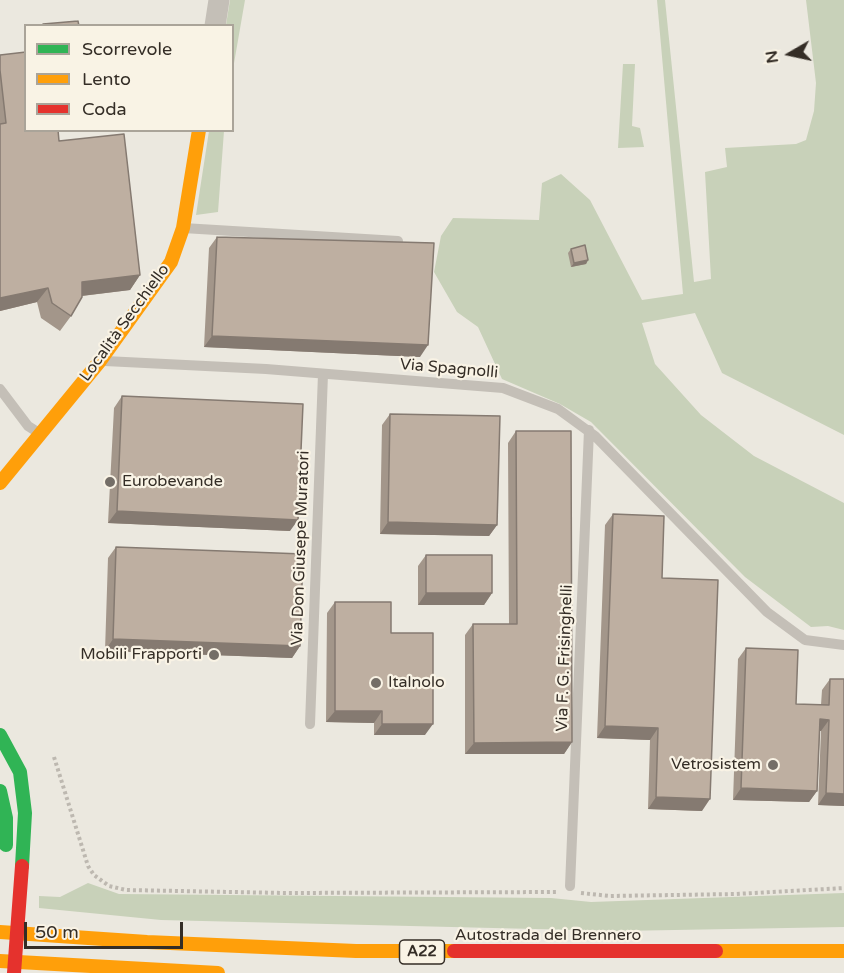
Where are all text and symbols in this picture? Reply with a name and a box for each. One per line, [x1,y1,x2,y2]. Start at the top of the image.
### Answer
legend [24,24,234,132]
north arrow [760,24,820,84]
text: Scorrevole [82,38,172,60]
text: N [761,49,783,65]
text: Lento [82,68,131,90]
text: Coda [82,98,127,120]
street label: Località Secchiello [76,261,174,385]
street label: Via Spagnolli [399,355,499,383]
street label: Via Don Giusepe Muratori [288,450,314,646]
place label: Eurobevande [122,472,223,492]
marker: Eurobevande [103,475,117,489]
street label: Via F. G. Frisinghelli [553,584,577,732]
place label: Mobili Frapporti [80,645,202,665]
marker: Mobili Frapporti [207,648,221,662]
place label: Italnolo [388,673,445,693]
marker: Italnolo [369,676,383,690]
place label: Vetrosistem [671,755,761,775]
marker: Vetrosistem [766,758,780,772]
scale bar [27,910,186,948]
text: 50 m [35,921,79,943]
street label: Autostrada del Brennero [455,926,641,946]
road number: A22 [400,940,444,964]

